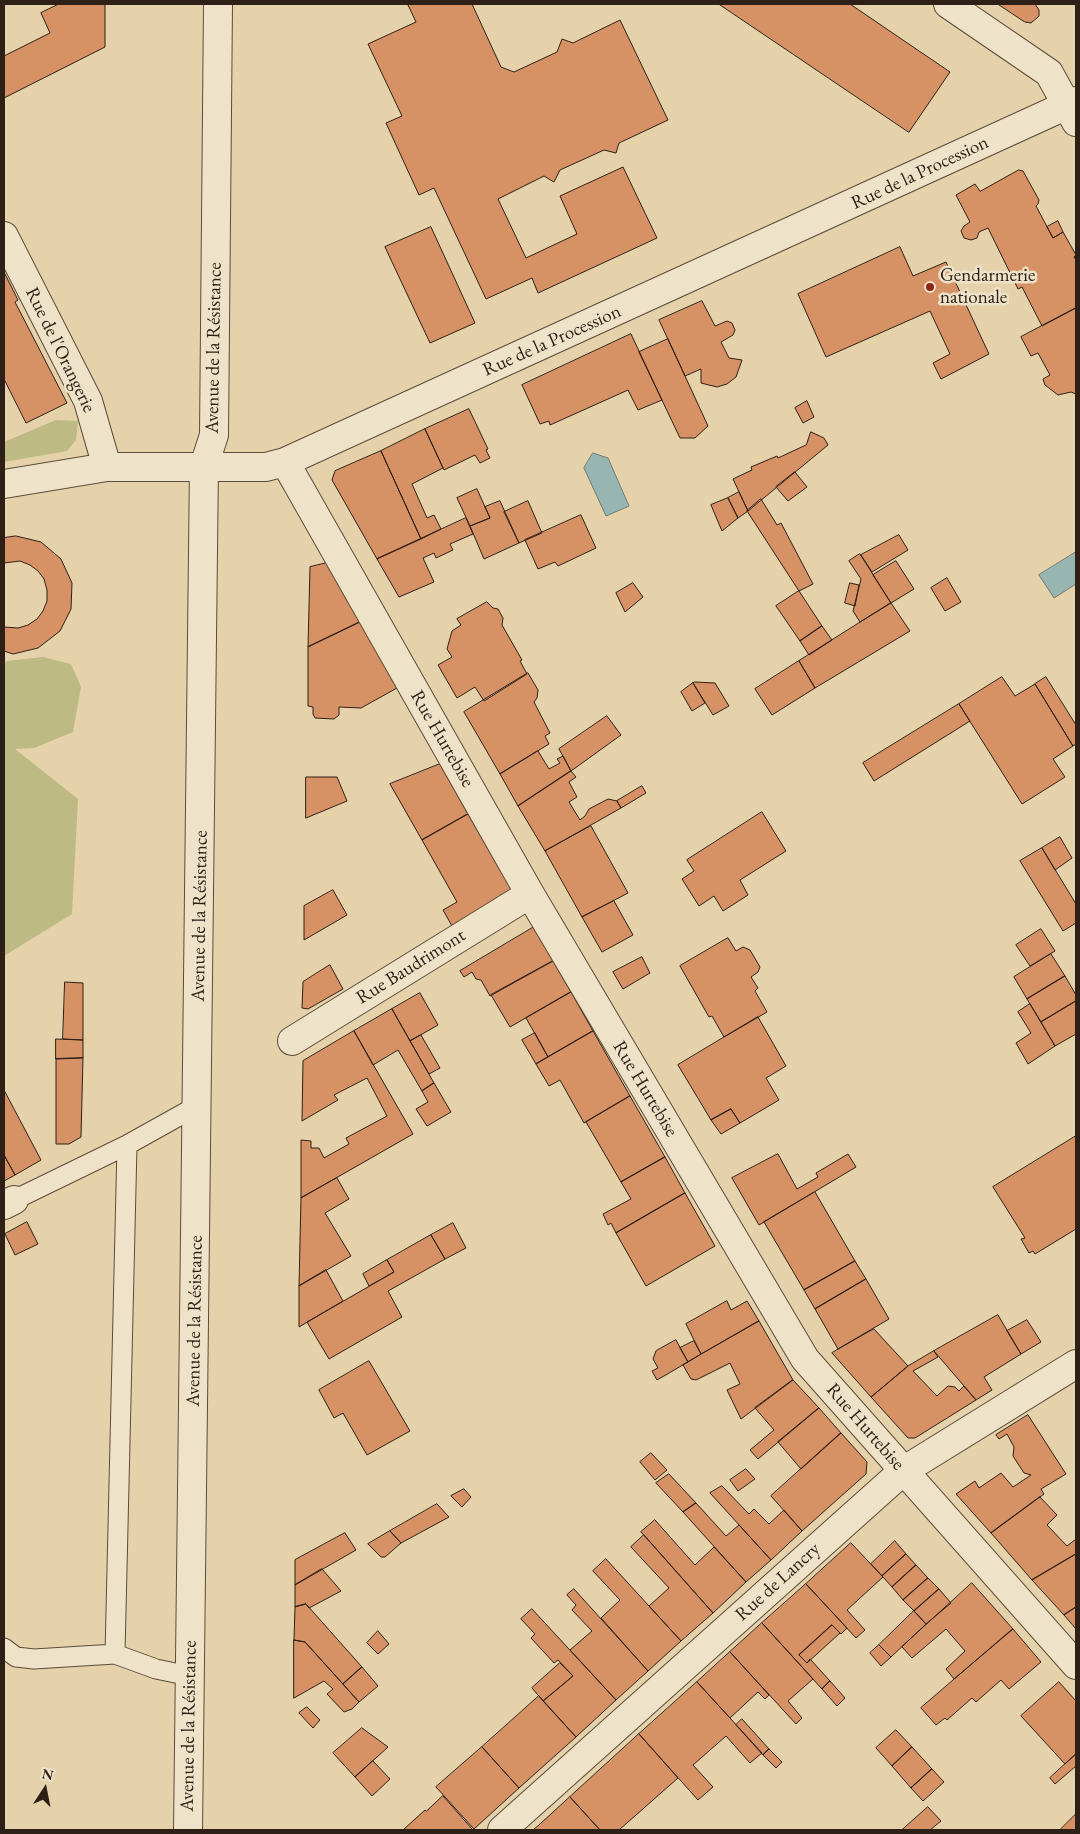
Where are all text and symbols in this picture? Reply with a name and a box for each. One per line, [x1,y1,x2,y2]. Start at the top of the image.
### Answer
street label: Rue de la Procession [848,131,992,215]
street label: Avenue de la Résistance [201,262,227,434]
place label: Gendarmerie nationale [940,265,1035,309]
marker: Gendarmerie nationale [924,281,936,293]
street label: Rue de l'Orangerie [20,284,100,416]
street label: Rue de la Procession [479,300,625,382]
street label: Rue Hurtebise [405,687,479,791]
street label: Avenue de la Résistance [187,830,213,1002]
street label: Rue Baudrimont [352,924,470,1010]
street label: Rue Hurtebise [607,1037,683,1141]
street label: Avenue de la Résistance [182,1235,208,1407]
street label: Rue Hurtebise [821,1379,909,1475]
street label: Rue de Lancry [731,1538,825,1626]
street label: Avenue de la Résistance [176,1640,202,1812]
north arrow [20,1764,70,1814]
text: N [41,1764,55,1784]

